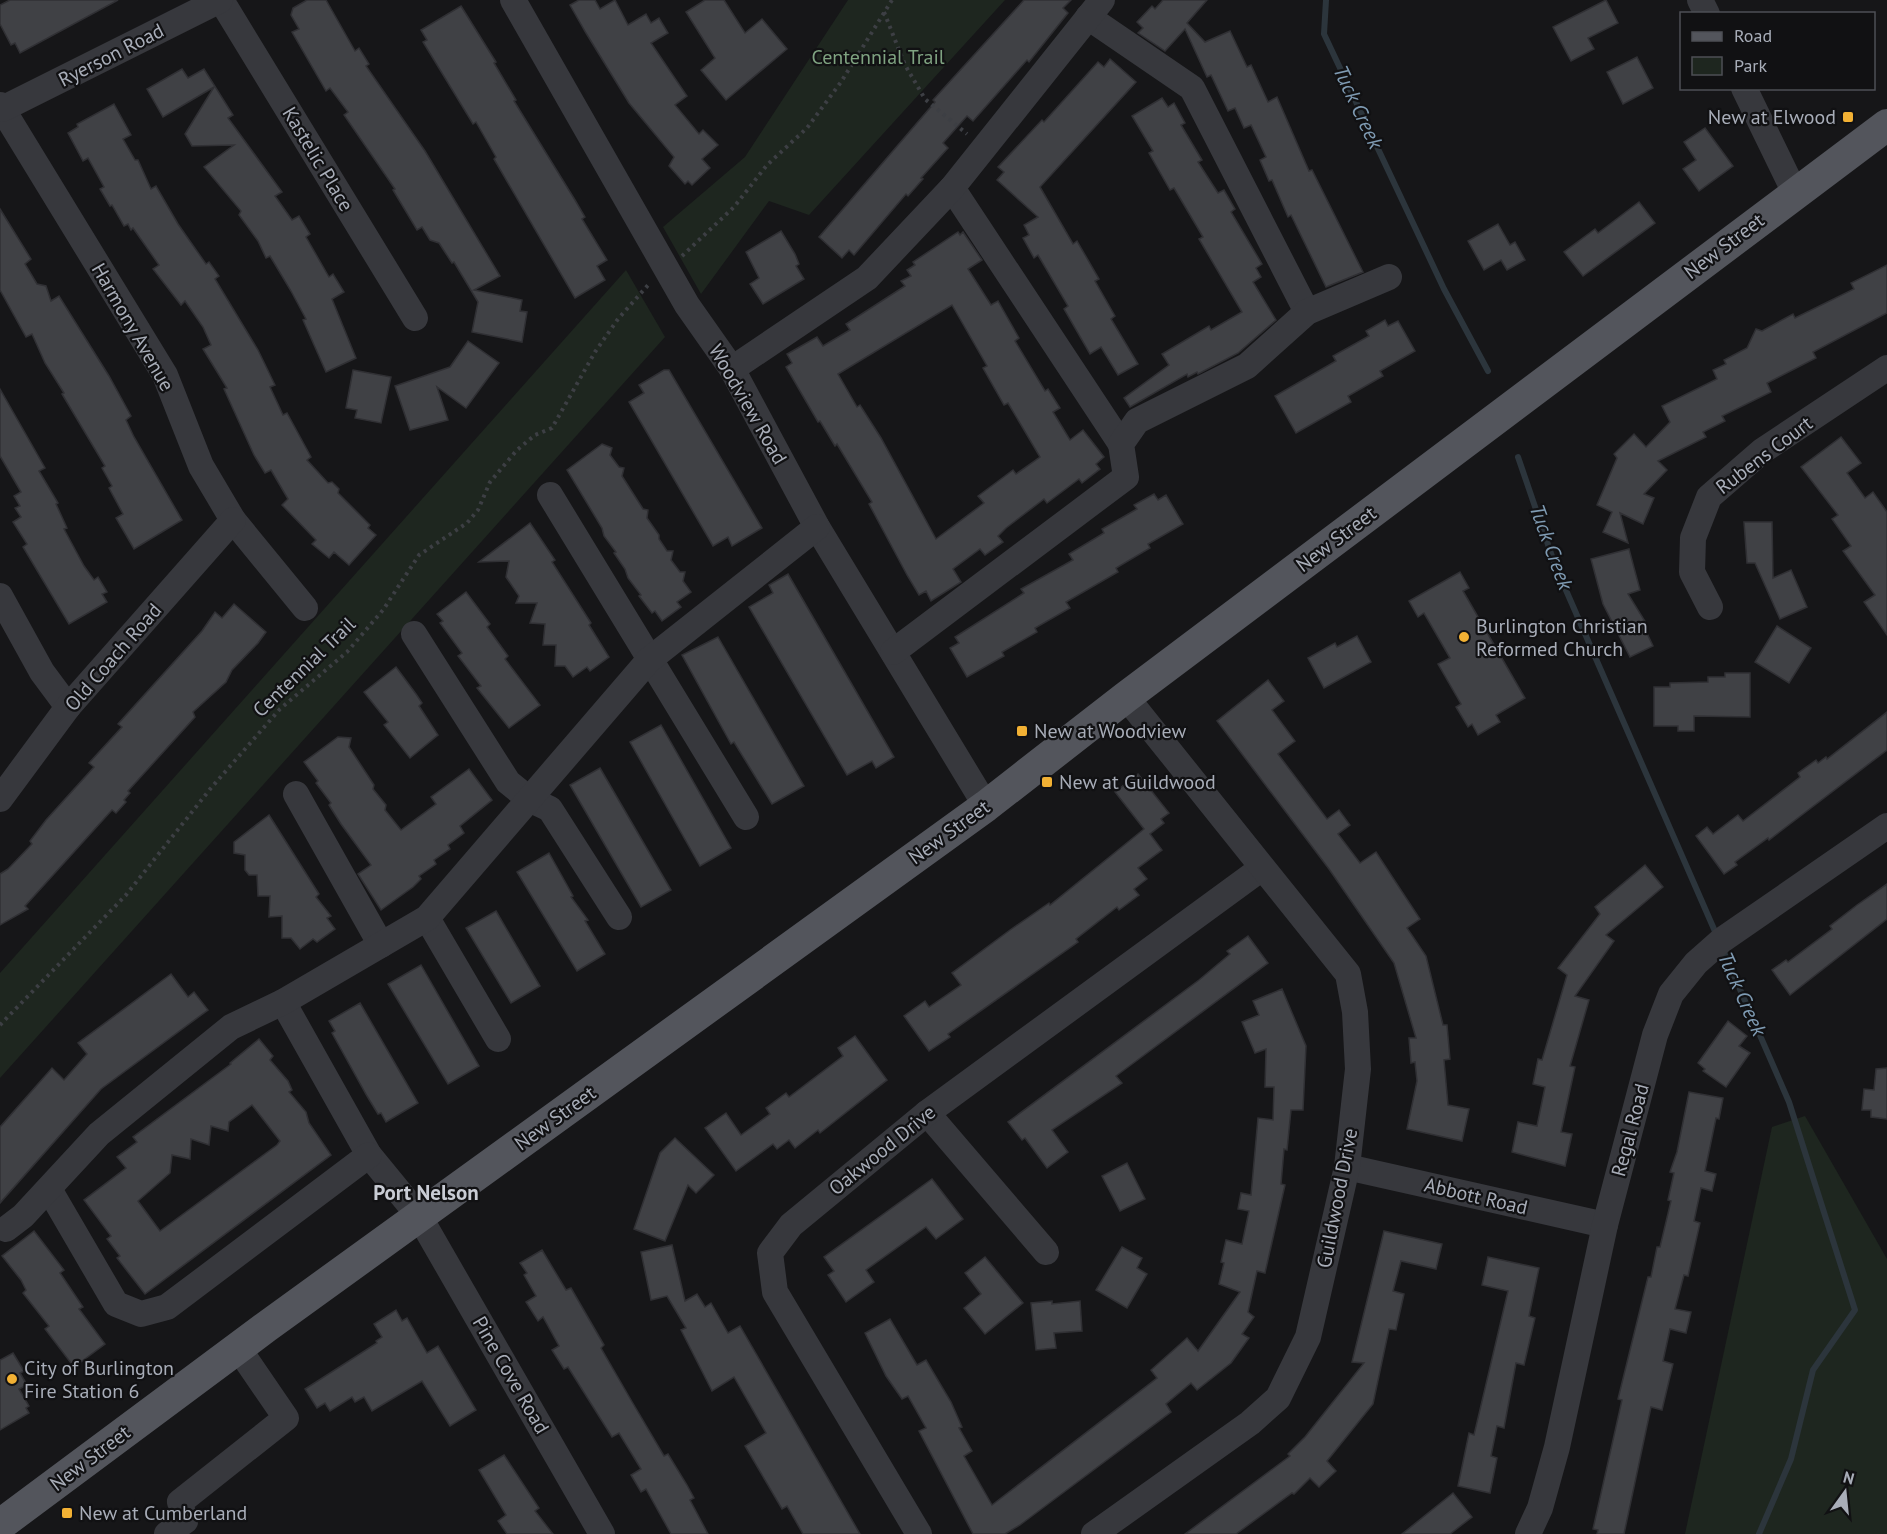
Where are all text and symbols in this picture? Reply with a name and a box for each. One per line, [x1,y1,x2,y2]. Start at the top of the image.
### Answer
legend [1680,12,1875,90]
street label: Ryerson Road [54,17,168,93]
text: Road [1734,24,1772,47]
park label: Centennial Trail [811,44,945,70]
text: Park [1734,54,1767,77]
water label: Tuck Creek [1327,61,1390,154]
street label: Kastelic Place [277,102,359,216]
place label: New at Elwood [1708,104,1836,130]
marker: New at Elwood [1841,110,1855,124]
street label: New Street [1679,207,1770,285]
street label: Harmony Avenue [86,258,180,396]
street label: Woodview Road [703,339,793,469]
street label: Rubens Court [1710,410,1818,500]
street label: New Street [1291,500,1382,578]
water label: Tuck Creek [1523,500,1580,595]
street label: Old Coach Road [59,598,167,716]
street label: Centennial Trail [247,611,361,723]
place label: Burlington Christian Reformed Church [1476,613,1648,662]
marker: Burlington Christian Reformed Church [1457,630,1471,644]
place label: New at Woodview [1034,718,1186,744]
marker: New at Woodview [1015,724,1029,738]
place label: New at Guildwood [1059,769,1216,795]
marker: New at Guildwood [1040,775,1054,789]
street label: New Street [903,794,995,870]
water label: Tuck Creek [1712,947,1774,1042]
street label: New Street [509,1080,601,1156]
street label: Regal Road [1605,1081,1655,1179]
street label: Oakwood Drive [823,1099,941,1201]
street label: Guildwood Drive [1311,1126,1363,1270]
street label: Abbott Road [1422,1171,1530,1221]
district label: Port Nelson [373,1179,479,1206]
street label: Pine Cove Road [467,1312,555,1438]
place label: City of Burlington Fire Station 6 [24,1355,174,1404]
marker: City of Burlington Fire Station 6 [5,1372,19,1386]
street label: New Street [45,1419,136,1497]
north arrow [1815,1462,1875,1522]
text: N [1841,1466,1857,1489]
place label: New at Cumberland [79,1500,247,1526]
marker: New at Cumberland [60,1506,74,1520]

